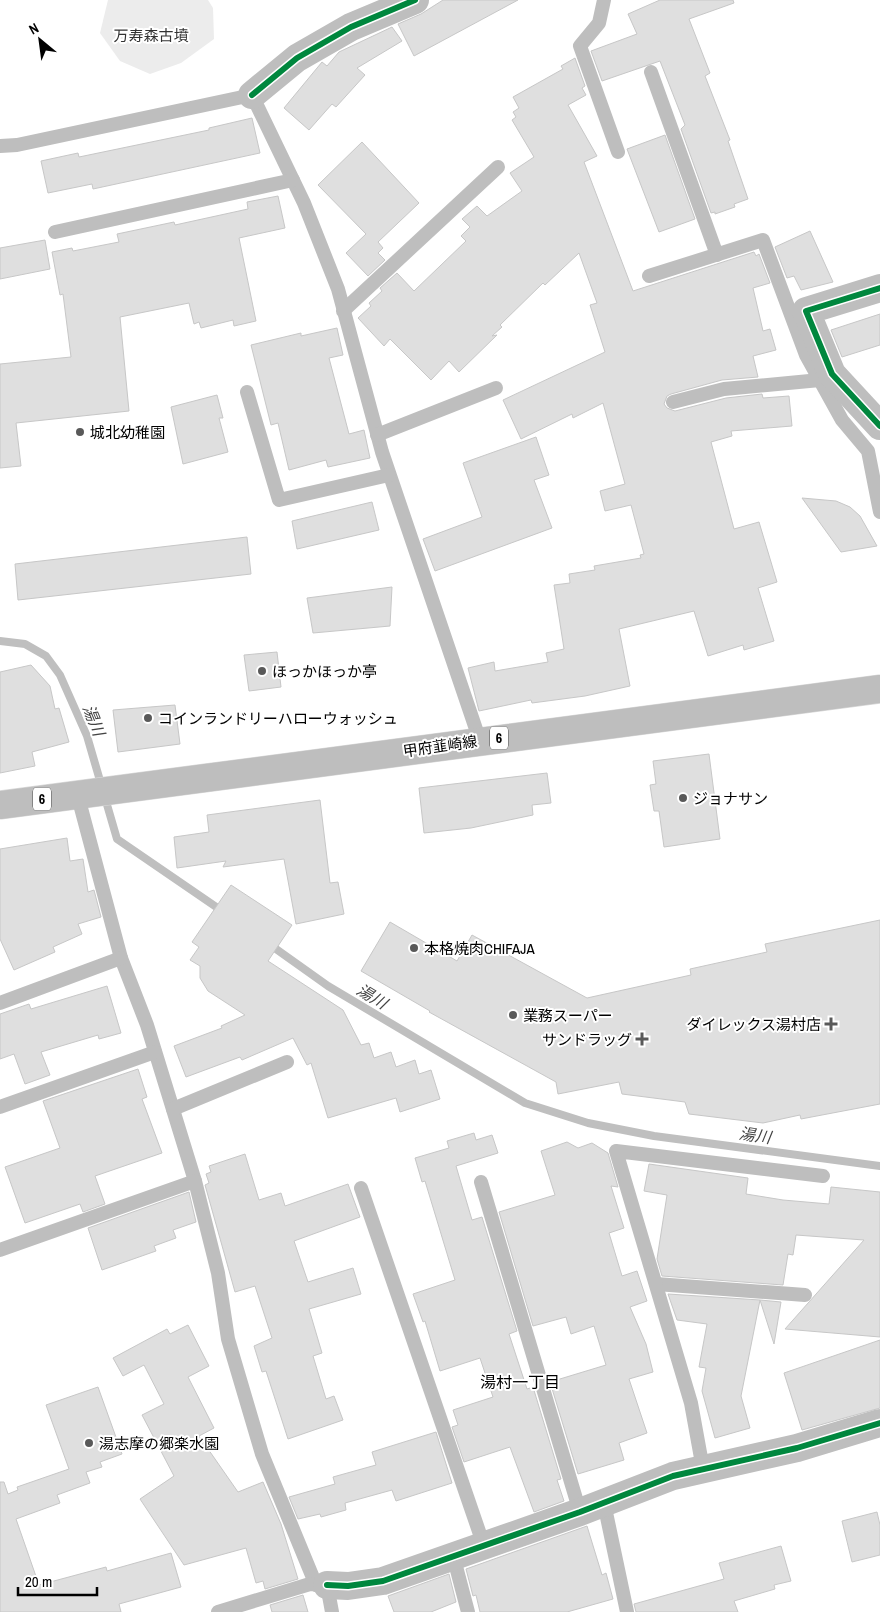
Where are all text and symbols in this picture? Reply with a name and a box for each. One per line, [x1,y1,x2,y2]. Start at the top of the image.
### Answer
north arrow [15,15,65,65]
text: N [26,19,42,39]
park label: 万寿森古墳 [113,25,189,46]
place label: 城北幼稚園 [90,422,165,443]
marker: 城北幼稚園 [74,426,86,438]
place label: ほっかほっか亭 [272,661,377,682]
marker: ほっかほっか亭 [256,665,268,677]
water label: 湯川 [78,701,111,741]
place label: コインランドリーハローウォッシュ [158,708,398,729]
marker: コインランドリーハローウォッシュ [142,712,154,724]
road number: 6 [490,726,508,750]
street label: 甲府韮崎線 [401,730,479,762]
road number: 6 [33,788,51,811]
place label: ジョナサン [693,788,768,809]
marker: ジョナサン [677,792,689,804]
place label: 本格焼肉CHIFAJA [424,938,535,959]
marker: 本格焼肉CHIFAJA [408,942,420,954]
water label: 湯川 [353,978,393,1015]
place label: 業務スーパー [523,1005,613,1026]
marker: 業務スーパー [507,1009,519,1021]
place label: ダイレックス湯村店 [686,1014,821,1035]
marker: ダイレックス湯村店 [825,1018,837,1030]
place label: サンドラッグ [542,1029,632,1050]
marker: サンドラッグ [636,1033,648,1045]
water label: 湯川 [738,1122,774,1148]
district label: 湯村一丁目 [480,1371,560,1393]
place label: 湯志摩の郷楽水園 [99,1433,219,1454]
marker: 湯志摩の郷楽水園 [83,1437,95,1449]
scale bar [18,1564,96,1596]
text: 20 m [25,1571,52,1592]

